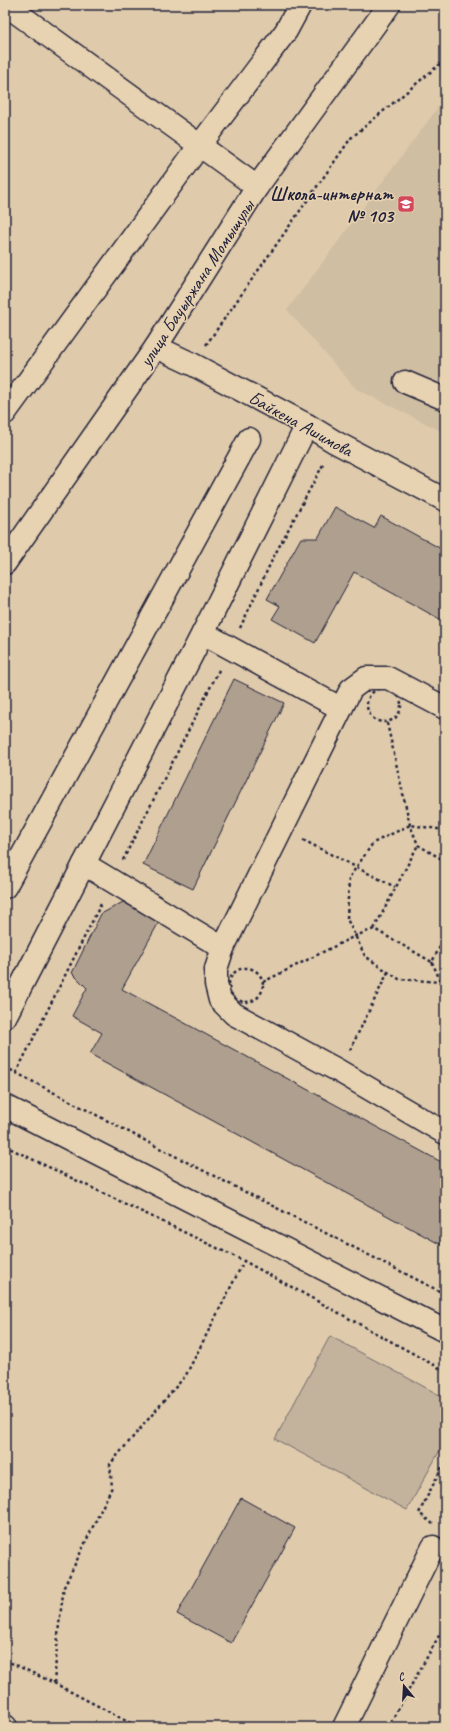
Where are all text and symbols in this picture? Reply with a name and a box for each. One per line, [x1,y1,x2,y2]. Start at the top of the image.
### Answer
place label: Школа-интернат № 103 [270,182,395,228]
street label: улица Бауыржана Момышулы [133,194,261,372]
school or university icon: Школа-интернат № 103 [396,194,416,214]
street label: Байкена Ашимова [244,385,358,463]
north arrow [384,1666,424,1706]
text: С [396,1669,407,1684]

